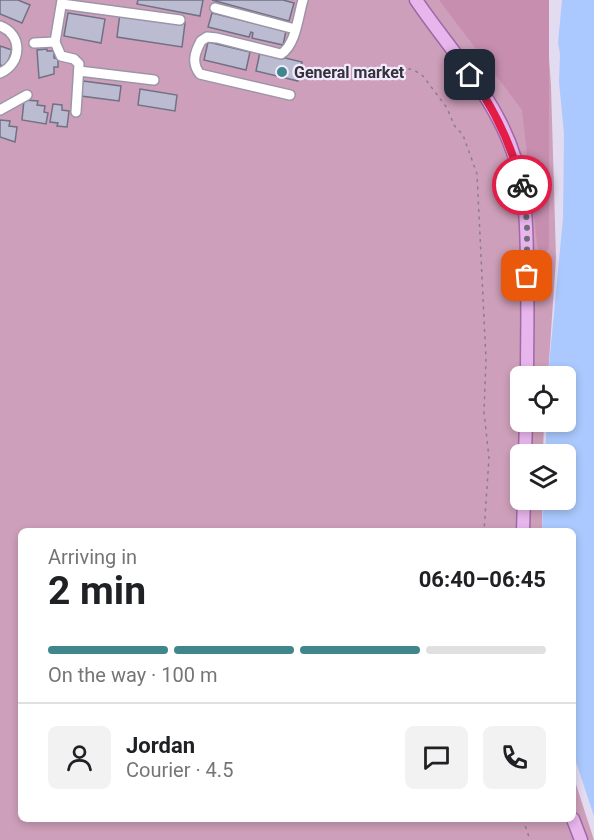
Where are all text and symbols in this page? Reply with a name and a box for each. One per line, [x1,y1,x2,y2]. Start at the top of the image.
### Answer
pin [444,49,495,100]
icon: home [453,58,486,91]
place label: General market [294,63,405,82]
marker: General market [275,65,289,79]
courier [492,155,552,215]
icon: bike [506,169,539,202]
pin [501,250,552,301]
icon: bag [510,259,543,292]
map controls [510,366,576,510]
button: locate [510,366,576,432]
button: layers [510,444,576,510]
text: Arriving in [48,545,137,569]
text: 06:40–06:45 [419,567,546,592]
text: 2 min [48,568,146,614]
text: On the way · 100 m [48,663,217,687]
button: person [48,726,111,789]
button: chat [405,726,468,789]
button: phone [483,726,546,789]
text: Jordan [126,733,195,758]
text: Courier · 4.5 [126,758,233,782]

